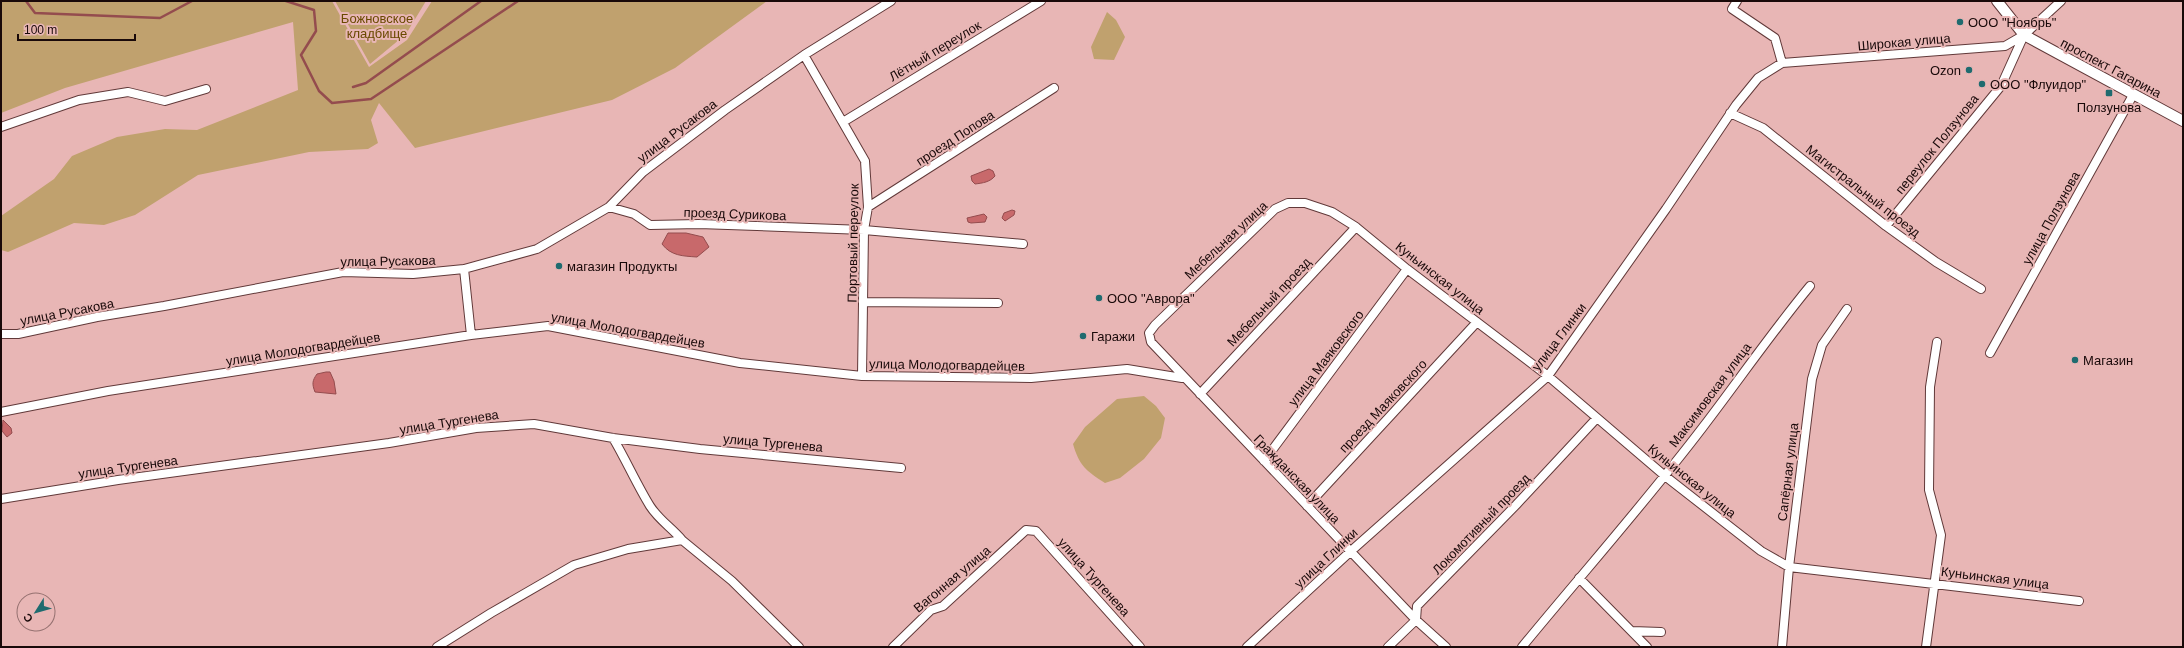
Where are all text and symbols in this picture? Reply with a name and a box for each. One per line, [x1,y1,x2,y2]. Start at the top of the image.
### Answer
park label: Божновское кладбище [341,11,413,41]
place label: ООО "Ноябрь" [1968,15,2057,30]
scale bar [18,16,135,42]
street label: Лётный переулок [886,17,984,84]
marker: ООО "Ноябрь" [1955,17,1965,27]
text: 100 m [24,23,57,37]
street label: Широкая улица [1857,30,1952,54]
street label: проспект Гагарина [2058,35,2165,101]
place label: Ozon [1930,63,1961,78]
marker: Ozon [1964,65,1974,75]
place label: ООО "Флуидор" [1990,77,2086,92]
marker: ООО "Флуидор" [1977,79,1987,89]
marker: Ползунова [2104,88,2114,98]
street label: переулок Ползунова [1892,91,1982,197]
street label: улица Русакова [634,96,720,166]
place label: Ползунова [2077,100,2142,115]
street label: проезд Попова [913,107,998,169]
street label: Магистральный проезд [1803,142,1923,240]
street label: улица Ползунова [2019,168,2083,267]
street label: Портовый переулок [844,183,862,303]
street label: Мебельная улица [1182,197,1271,282]
street label: проезд Сурикова [683,205,787,223]
street label: Куньинская улица [1393,239,1488,318]
street label: улица Русакова [340,253,436,269]
street label: Мебельный проезд [1224,254,1314,349]
place label: магазин Продукты [567,259,677,274]
marker: магазин Продукты [554,261,564,271]
place label: ООО "Аврора" [1107,291,1195,306]
marker: ООО "Аврора" [1094,293,1104,303]
street label: улица Русакова [19,295,116,328]
street label: улица Глинки [1529,300,1589,374]
street label: улица Маяковского [1285,307,1367,409]
street label: улица Молодогвардейцев [550,309,706,351]
street label: улица Молодогвардейцев [225,329,381,369]
place label: Гаражи [1091,329,1135,344]
marker: Гаражи [1078,331,1088,341]
street label: Максимовская улица [1666,339,1755,450]
place label: Магазин [2083,353,2133,368]
marker: Магазин [2070,355,2080,365]
street label: улица Молодогвардейцев [869,356,1025,374]
street label: проезд Маяковского [1336,356,1430,456]
street label: улица Тургенева [398,407,500,437]
street label: Сапёрная улица [1775,421,1802,522]
street label: улица Тургенева [722,431,824,455]
street label: Гражданская улица [1251,432,1344,527]
street label: Куньинская улица [1645,441,1739,521]
street label: улица Тургенева [77,452,179,481]
street label: Локомотивный проезд [1429,470,1533,577]
street label: улица Глинки [1291,525,1361,591]
street label: улица Тургенева [1055,535,1134,620]
street label: Вагонная улица [911,542,994,615]
street label: Куньинская улица [1940,564,2051,592]
north arrow [16,592,56,632]
text: С [21,611,35,625]

